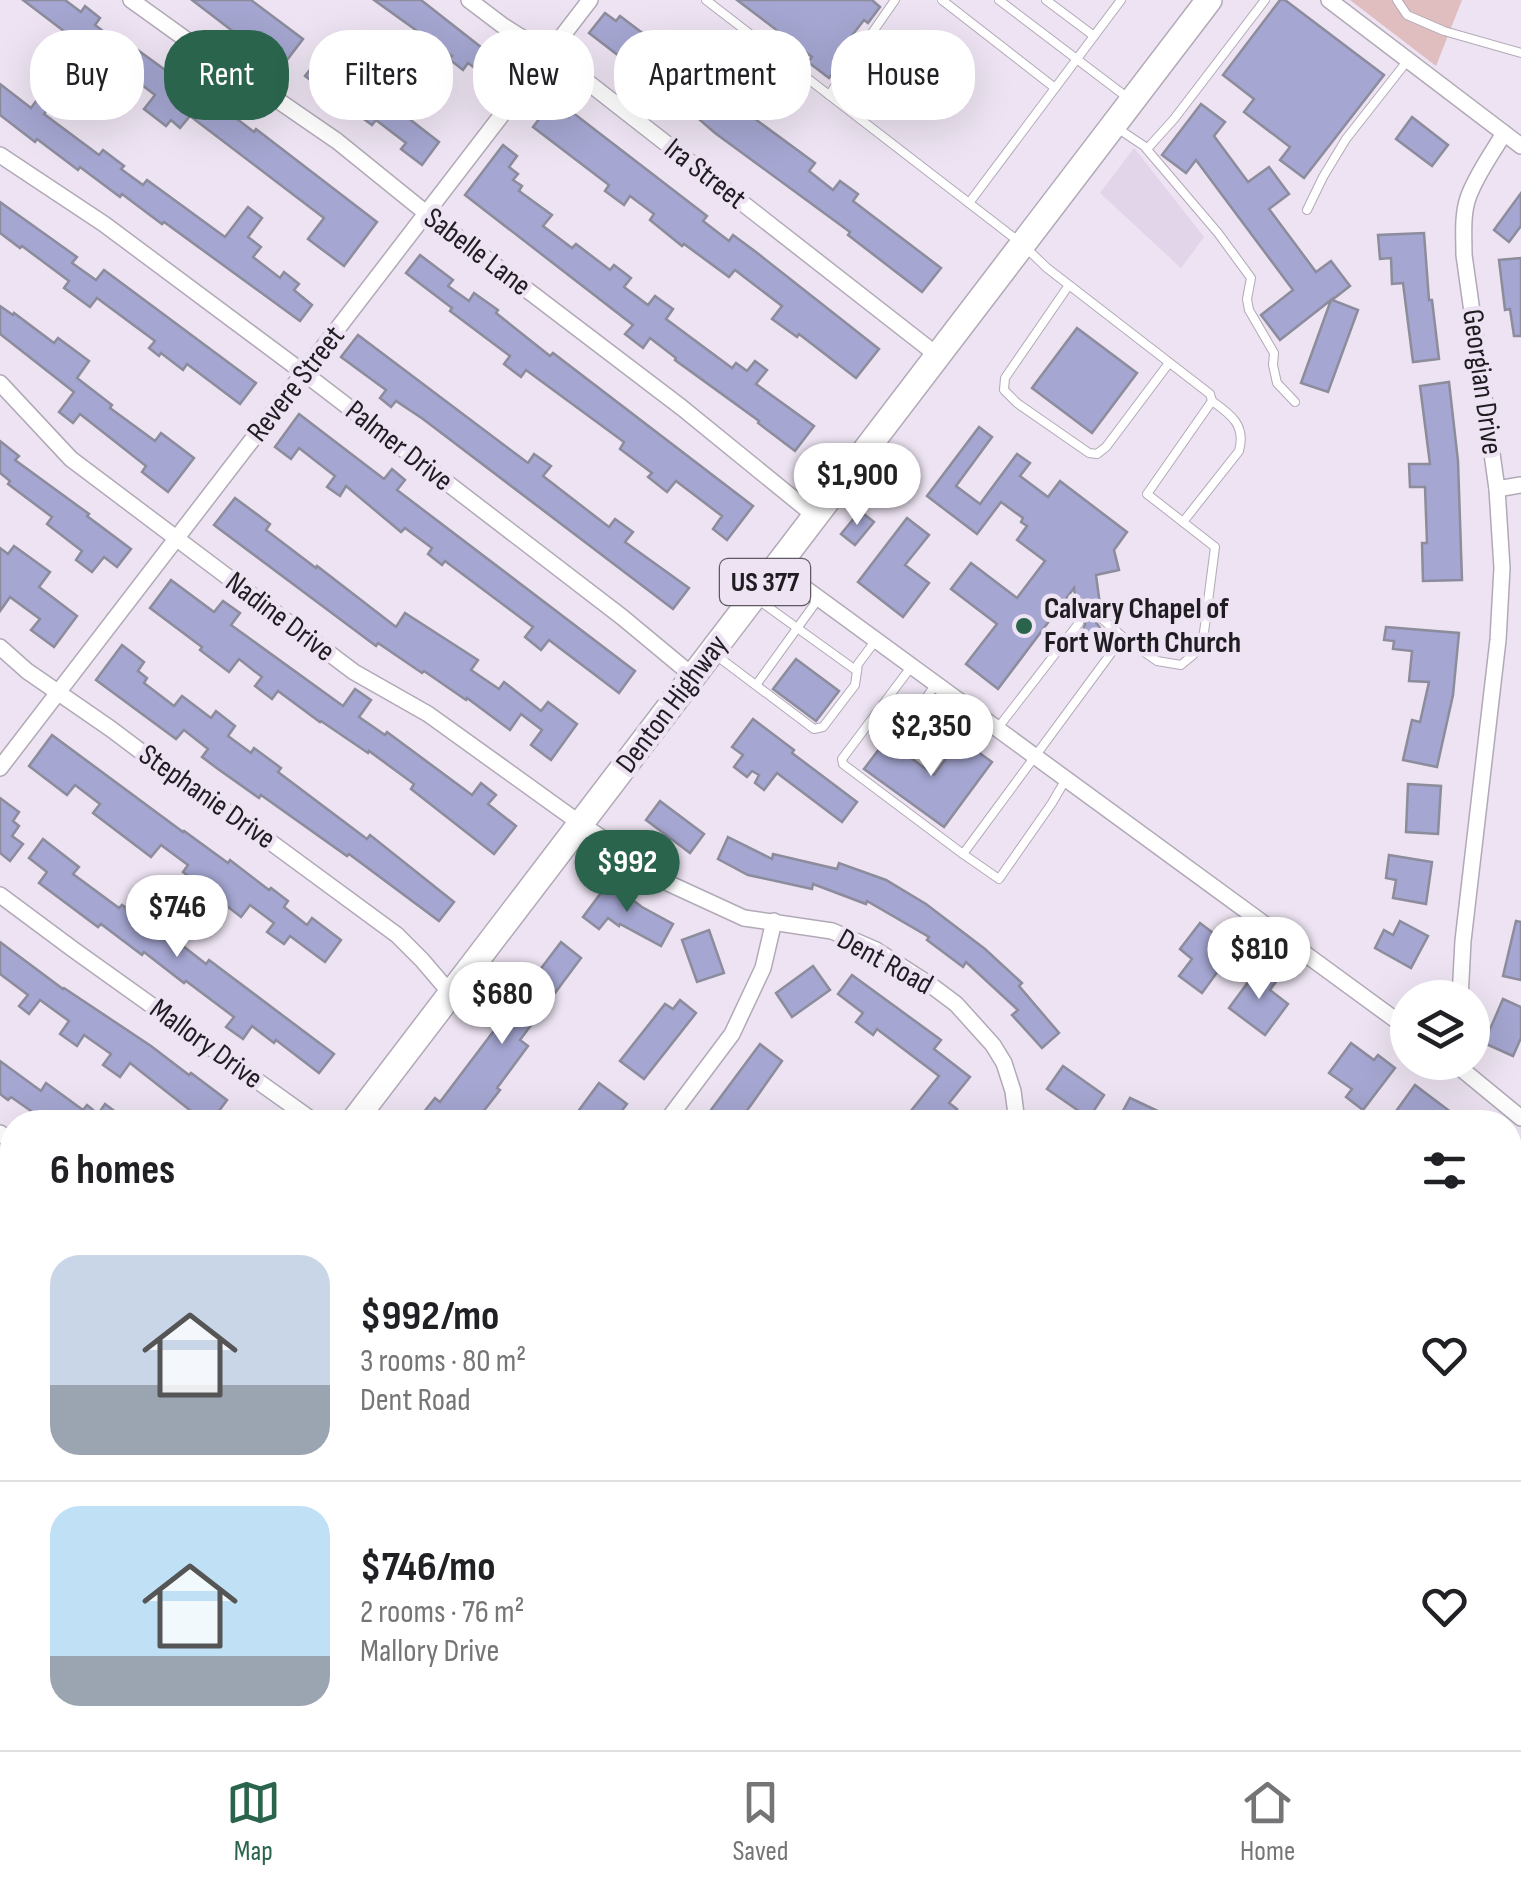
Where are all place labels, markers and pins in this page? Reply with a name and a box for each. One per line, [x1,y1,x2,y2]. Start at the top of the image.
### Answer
pin: $1,900 [776,443,938,528]
place label: Calvary Chapel of Fort Worth Church [1044,591,1241,661]
marker: Calvary Chapel of Fort Worth Church [1013,615,1035,637]
pin: $2,350 [850,694,1012,779]
pin: $992 [568,830,686,915]
pin: $746 [118,875,236,960]
pin: $810 [1200,917,1318,1002]
pin: $680 [443,962,561,1047]

